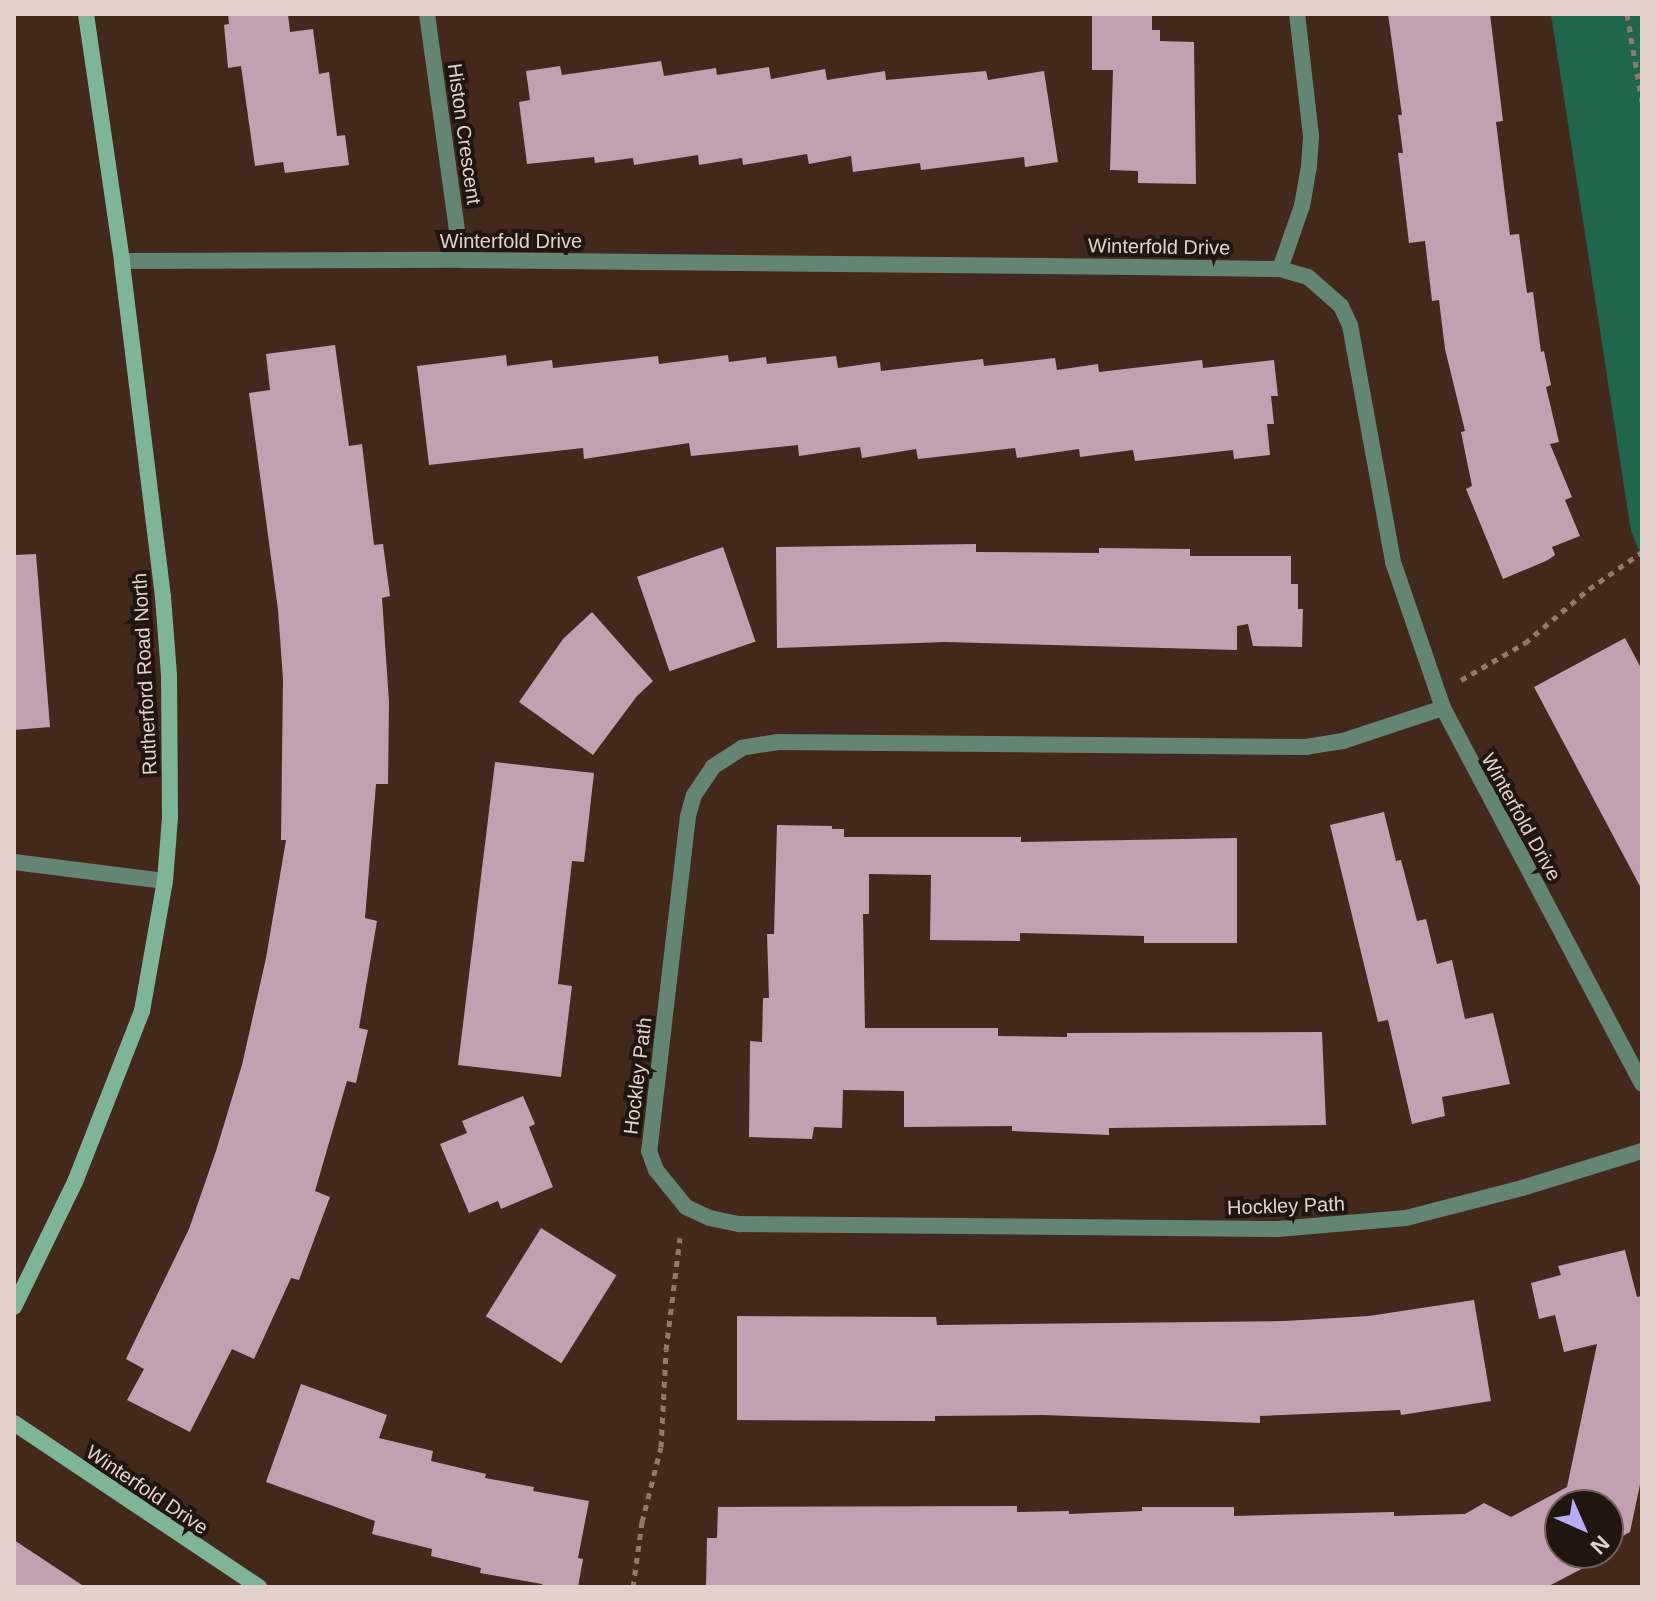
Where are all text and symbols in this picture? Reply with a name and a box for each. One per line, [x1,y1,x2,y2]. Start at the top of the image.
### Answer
street label: Histon Crescent [442,62,486,206]
street label: Winterfold Drive [440,229,582,253]
street label: Winterfold Drive [1088,234,1230,260]
street label: Rutherford Road North [128,572,162,776]
street label: Winterfold Drive [1476,749,1566,885]
street label: Hockley Path [619,1016,657,1136]
street label: Hockley Path [1227,1192,1345,1220]
street label: Winterfold Drive [81,1440,213,1540]
north arrow [1544,1489,1624,1569]
text: N [1585,1530,1614,1559]

